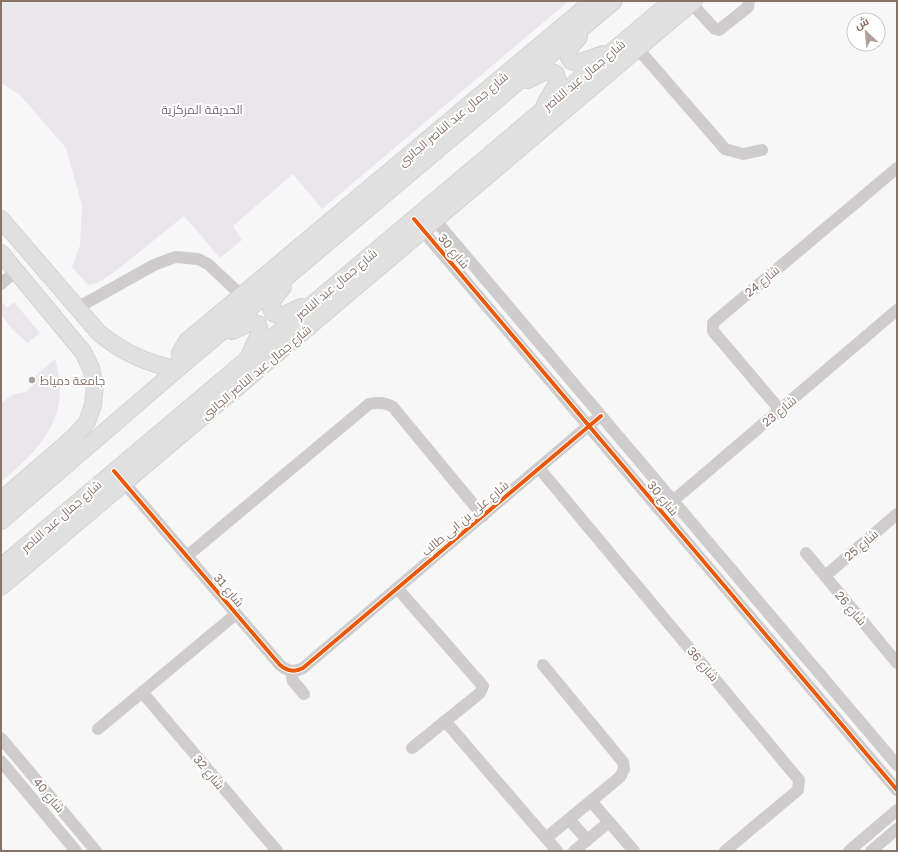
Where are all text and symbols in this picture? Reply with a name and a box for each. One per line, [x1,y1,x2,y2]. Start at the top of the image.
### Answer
north arrow [846,12,886,52]
text: ش [852,14,871,32]
street label: شارع جمال عبد الناصر [539,36,629,115]
street label: شارع جمال عبد الناصر الجانبى [395,69,512,170]
park label: الحديقة المركزية [161,102,243,117]
street label: شارع 30 [434,231,473,272]
street label: شارع جمال عبد الناصر [291,245,381,324]
street label: شارع 24 [742,262,783,301]
street label: شارع جمال عبد الناصر الجانبى [198,322,315,423]
place label: جامعة دمياط [40,373,105,388]
marker: جامعة دمياط [27,375,37,385]
street label: شارع 23 [759,392,800,430]
street label: شارع جمال عبد الناصر [17,477,105,557]
street label: شارع على بن ابى طالب [418,477,512,560]
street label: شارع 30 [643,478,682,519]
street label: شارع 25 [841,526,882,565]
street label: شارع 31 [210,570,247,610]
street label: شارع 26 [831,588,870,629]
street label: شارع 36 [683,644,722,685]
street label: شارع 32 [190,752,228,793]
street label: شارع 40 [29,774,68,816]

